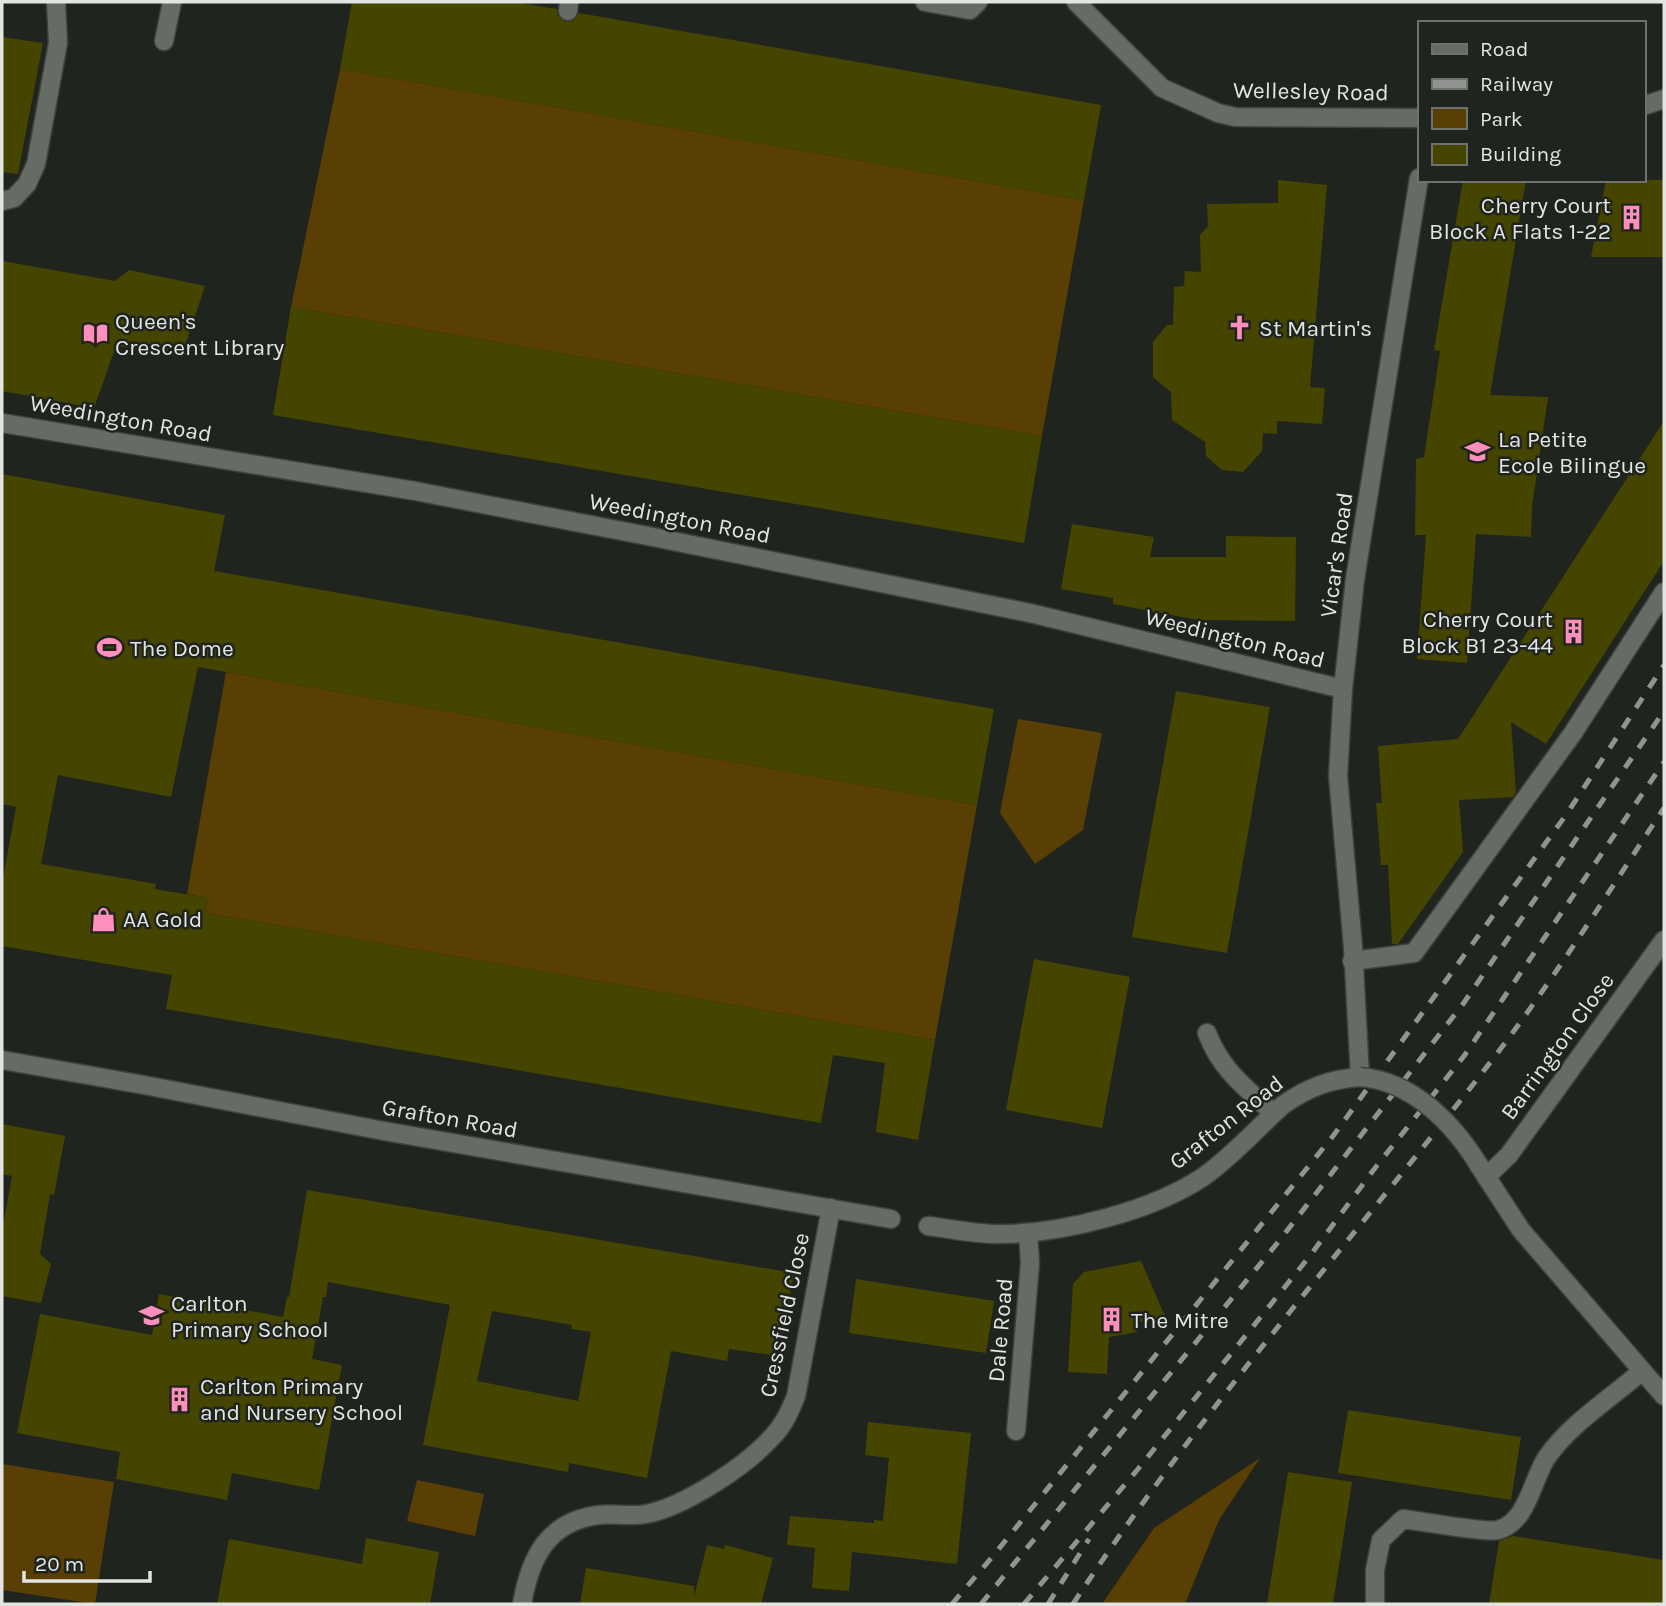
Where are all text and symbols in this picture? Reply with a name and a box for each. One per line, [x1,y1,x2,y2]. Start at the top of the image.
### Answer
legend [1418,21,1645,182]
text: Road [1480,37,1528,61]
text: Railway [1480,72,1553,96]
street label: Wellesley Road [1233,77,1389,106]
text: Park [1480,107,1523,131]
text: Building [1480,142,1561,166]
place label: Cherry Court Block A Flats 1-22 [1429,192,1611,245]
building icon: Cherry Court Block A Flats 1-22 [1617,204,1645,232]
place label: Queen's Crescent Library [115,308,285,361]
church icon: St Martin's [1225,314,1253,342]
place label: St Martin's [1259,315,1372,342]
library icon: Queen's Crescent Library [81,320,109,348]
street label: Weedington Road [28,389,214,448]
place label: La Petite Ecole Bilingue [1498,426,1646,479]
school or university icon: La Petite Ecole Bilingue [1464,438,1492,466]
street label: Weedington Road [587,488,773,549]
street label: Vicar's Road [1314,491,1359,619]
street label: Weedington Road [1142,603,1328,674]
place label: Cherry Court Block B1 23-44 [1401,606,1553,659]
building icon: Cherry Court Block B1 23-44 [1559,618,1587,646]
sports icon: The Dome [96,634,124,662]
place label: The Dome [130,635,234,662]
shop icon: AA Gold [89,905,117,933]
place label: AA Gold [123,906,202,933]
street label: Barrington Close [1495,968,1620,1125]
street label: Grafton Road [1164,1070,1289,1175]
street label: Grafton Road [380,1093,520,1144]
street label: Cressfield Close [754,1230,815,1400]
street label: Dale Road [982,1277,1019,1383]
place label: Carlton Primary School [171,1290,329,1343]
school or university icon: Carlton Primary School [137,1302,165,1330]
building icon: The Mitre [1097,1306,1125,1334]
place label: The Mitre [1131,1307,1229,1334]
place label: Carlton Primary and Nursery School [200,1373,403,1426]
building icon: Carlton Primary and Nursery School [166,1385,194,1413]
scale bar [24,1540,150,1584]
text: 20 m [35,1552,84,1576]

